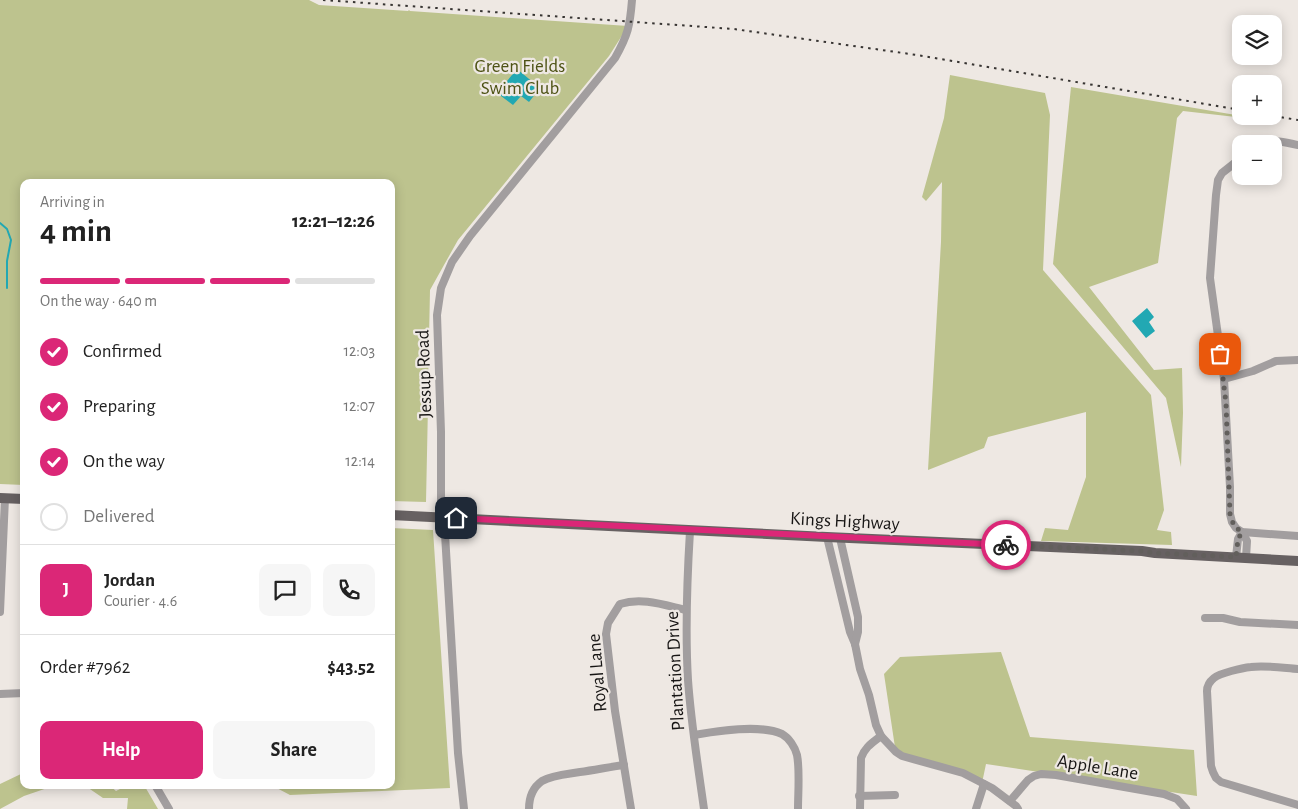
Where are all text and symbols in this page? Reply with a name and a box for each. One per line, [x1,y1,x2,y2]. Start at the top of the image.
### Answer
map controls [1232,15,1282,185]
button: layers [1232,15,1282,65]
park label: Green Fields Swim Club [475,57,565,98]
button: + [1232,75,1282,125]
button: − [1232,135,1282,185]
text: Arriving in [40,194,105,210]
text: 12:21–12:26 [292,212,375,231]
text: 4 min [40,215,112,247]
text: On the way · 640 m [40,293,157,309]
street label: Jessup Road [413,329,436,419]
pin [1199,333,1241,375]
icon: check [40,338,68,366]
icon: bag [1206,340,1234,368]
text: Confirmed [83,342,162,361]
text: 12:03 [344,343,375,359]
icon: check [40,393,68,421]
text: Preparing [83,397,156,416]
text: 12:07 [343,398,375,414]
icon: check [40,448,68,476]
text: On the way [83,452,165,471]
text: 12:14 [345,453,375,469]
pin [435,497,477,539]
icon: home [442,504,470,532]
text: Delivered [83,507,155,526]
street label: Kings Highway [790,509,900,534]
courier [981,520,1031,570]
icon: bike [992,531,1020,559]
button: chat [259,564,311,616]
button: phone [323,564,375,616]
text: Jordan [104,571,155,590]
text: J [63,580,69,599]
text: Courier · 4.6 [104,593,177,609]
street label: Plantation Drive [663,610,688,731]
street label: Royal Lane [585,633,610,713]
text: Order #7962 [40,658,130,677]
text: $43.52 [327,658,375,677]
button: Help [40,721,203,779]
button: Share [213,721,375,779]
street label: Apple Lane [1056,752,1140,783]

